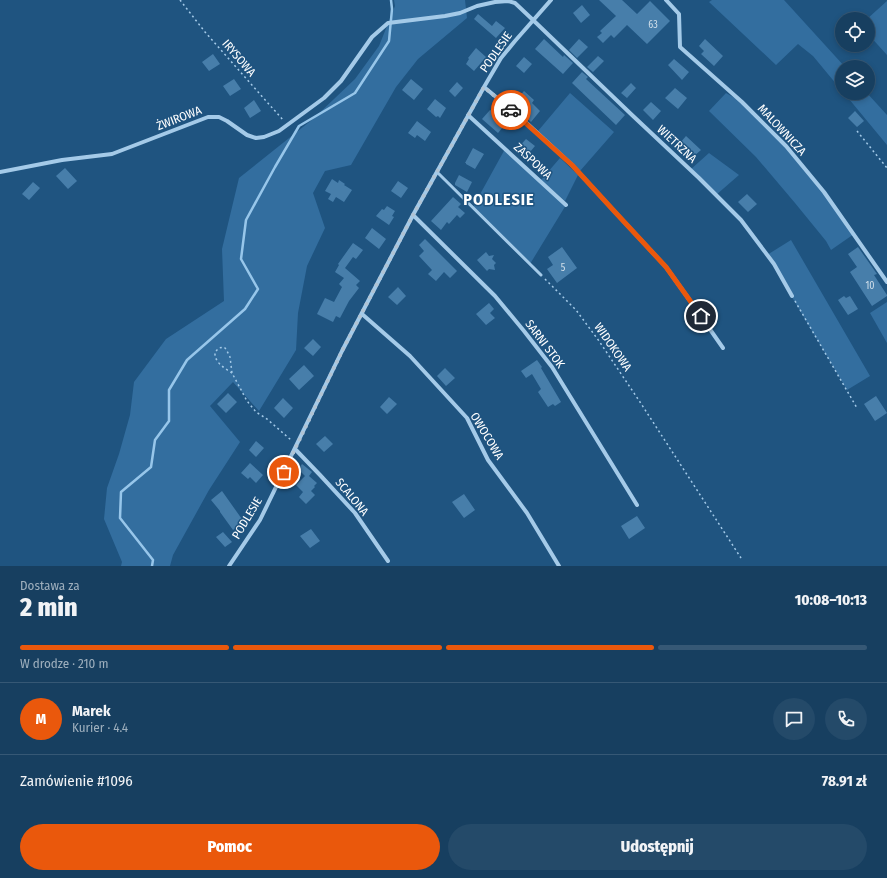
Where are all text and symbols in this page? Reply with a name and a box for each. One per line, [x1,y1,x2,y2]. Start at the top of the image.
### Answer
map controls [835,12,875,100]
button: locate [835,12,875,52]
house number: 63 [648,19,658,31]
street label: PODLESIE [477,29,515,75]
street label: IRYSOWA [219,37,259,80]
button: layers [835,60,875,100]
courier [491,90,531,130]
icon: car [500,99,522,121]
street label: ŻWIROWA [154,102,204,133]
street label: MALOWNICZA [755,102,810,159]
street label: WIETRZNA [654,122,700,166]
street label: ZASPOWA [511,140,555,183]
district label: PODLESIE [463,190,535,209]
house number: 5 [561,262,566,274]
house number: 10 [865,280,875,292]
pin [684,299,718,333]
icon: home [690,305,712,327]
street label: SARNI STOK [522,317,568,371]
street label: WIDOKOWA [591,320,635,374]
street label: OWOCOWA [467,410,507,463]
pin [267,455,301,489]
icon: bag [273,461,295,483]
street label: SCALONA [332,476,372,519]
street label: PODLESIE [229,494,265,541]
text: Dostawa za [20,578,80,593]
text: 10:08–10:13 [795,591,867,609]
text: 2 min [20,592,78,623]
text: W drodze · 210 m [20,656,108,671]
button: chat [773,698,815,740]
button: phone [825,698,867,740]
text: Marek [72,702,111,720]
text: M [36,710,46,728]
text: Kurier · 4.4 [72,720,128,735]
text: Zamówienie #1096 [20,772,133,790]
text: 78.91 zł [822,772,867,790]
button: Pomoc [20,824,440,870]
button: Udostępnij [448,824,867,870]

